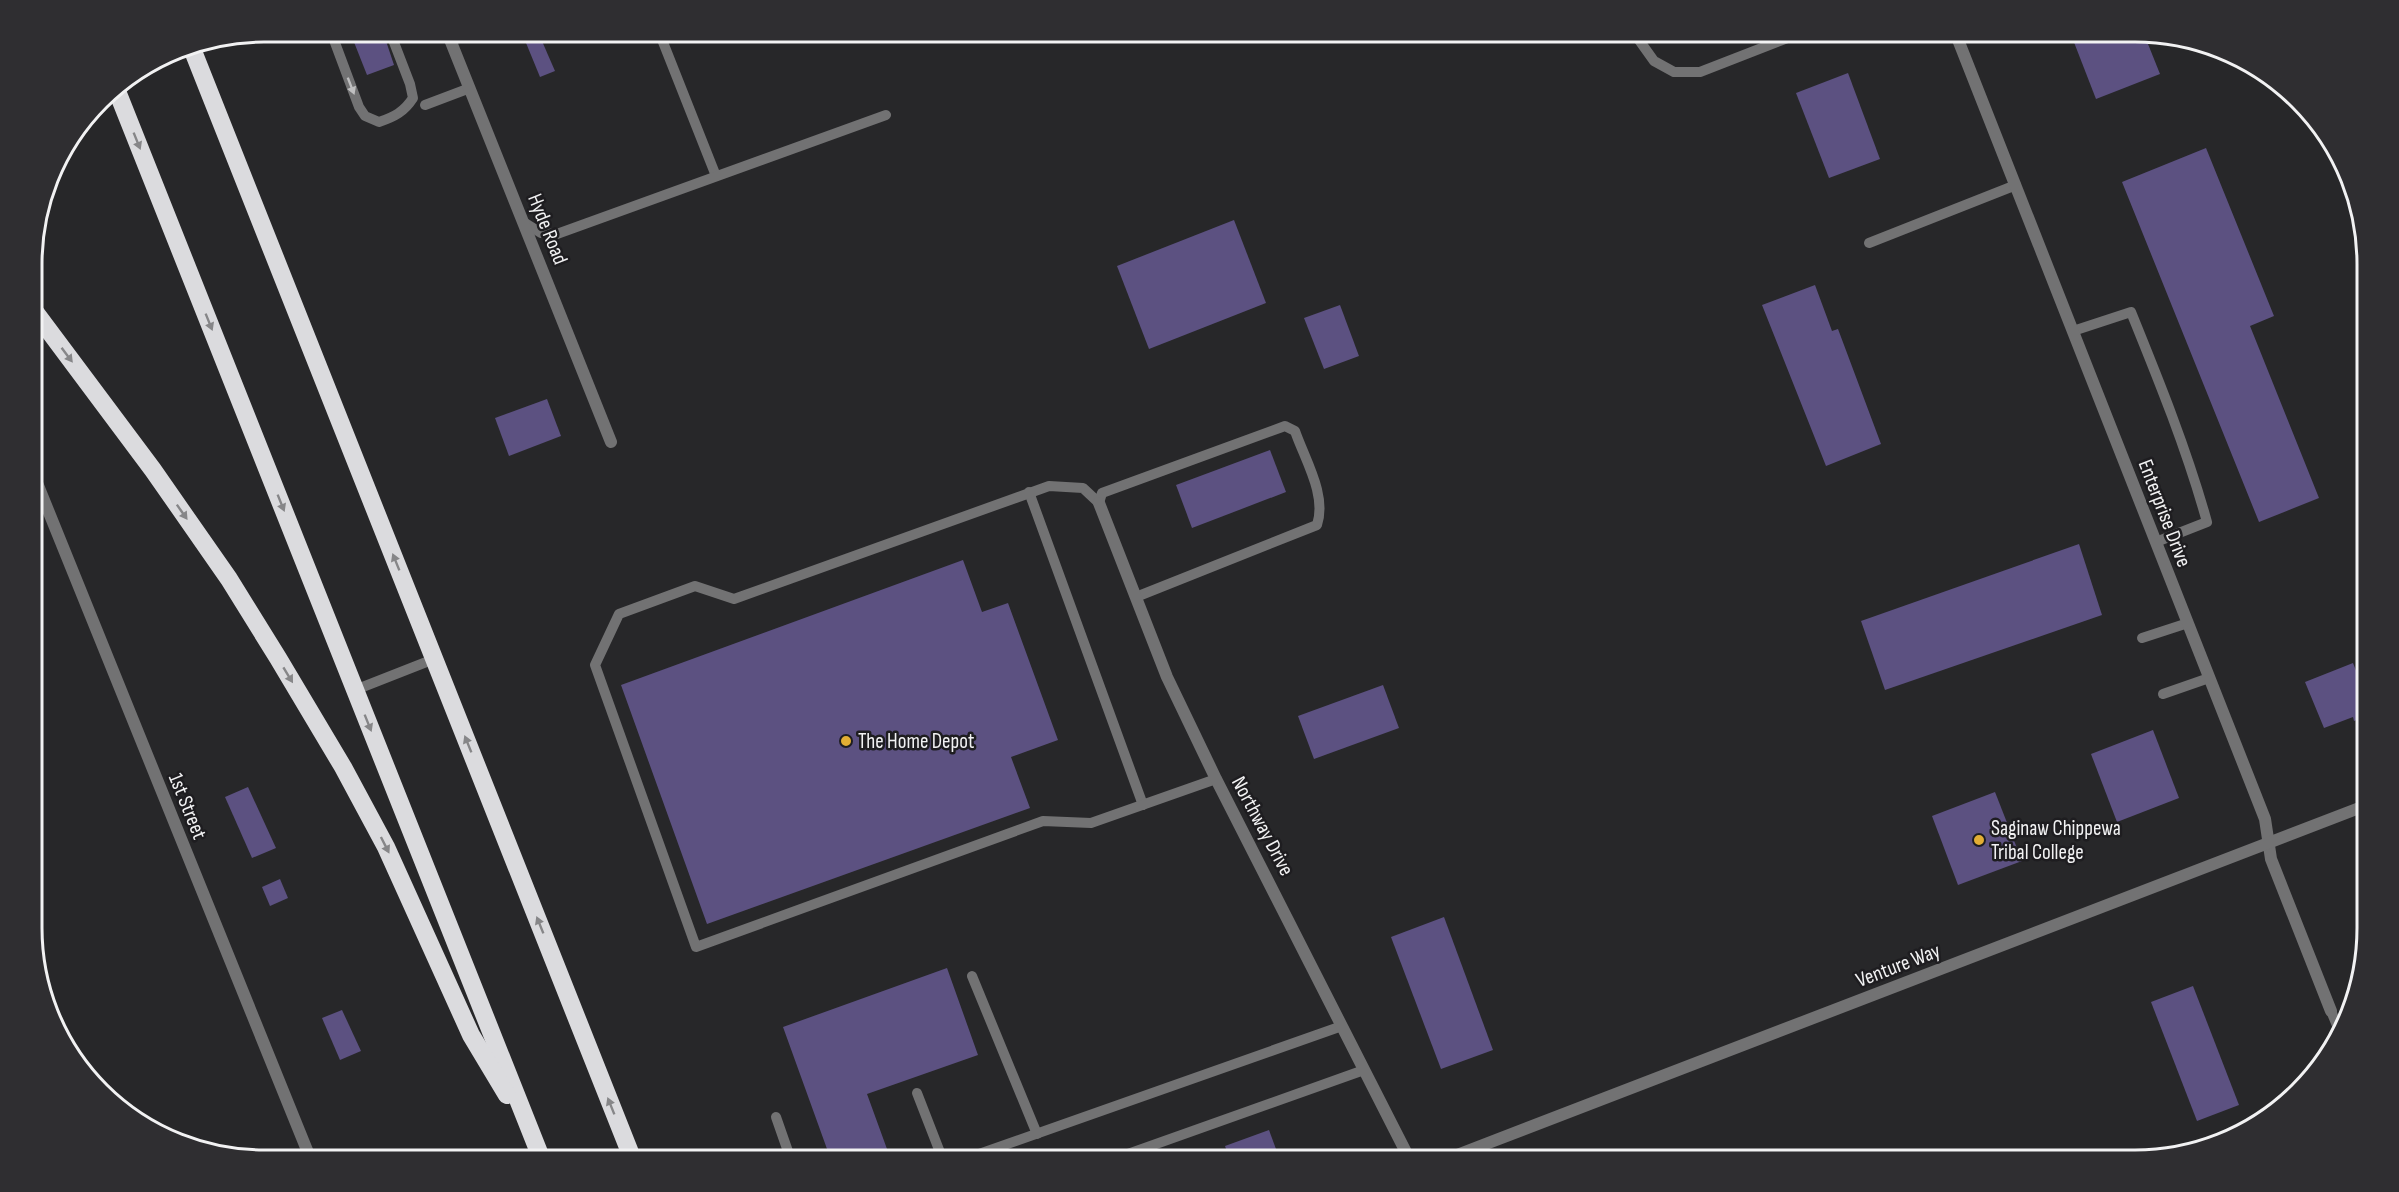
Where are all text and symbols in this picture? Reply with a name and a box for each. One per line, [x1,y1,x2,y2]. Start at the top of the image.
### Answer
one-way arrow [347,77,357,95]
one-way arrow [132,132,142,150]
street label: Hyde Road [522,190,573,268]
one-way arrow [205,313,214,331]
one-way arrow [61,346,73,362]
street label: Enterprise Drive [2133,456,2196,570]
one-way arrow [277,494,286,512]
one-way arrow [176,503,188,519]
one-way arrow [391,553,401,571]
one-way arrow [283,667,293,684]
one-way arrow [364,715,374,733]
place label: The Home Depot [858,729,974,754]
one-way arrow [463,734,473,752]
marker: The Home Depot [839,734,853,748]
street label: 1st Street [163,770,212,843]
street label: Northway Drive [1226,772,1299,880]
place label: Saginaw Chippewa Tribal College [1991,816,2121,865]
marker: Saginaw Chippewa Tribal College [1972,833,1986,847]
one-way arrow [379,836,389,854]
one-way arrow [534,916,544,934]
street label: Venture Way [1853,938,1944,993]
one-way arrow [606,1097,616,1115]

